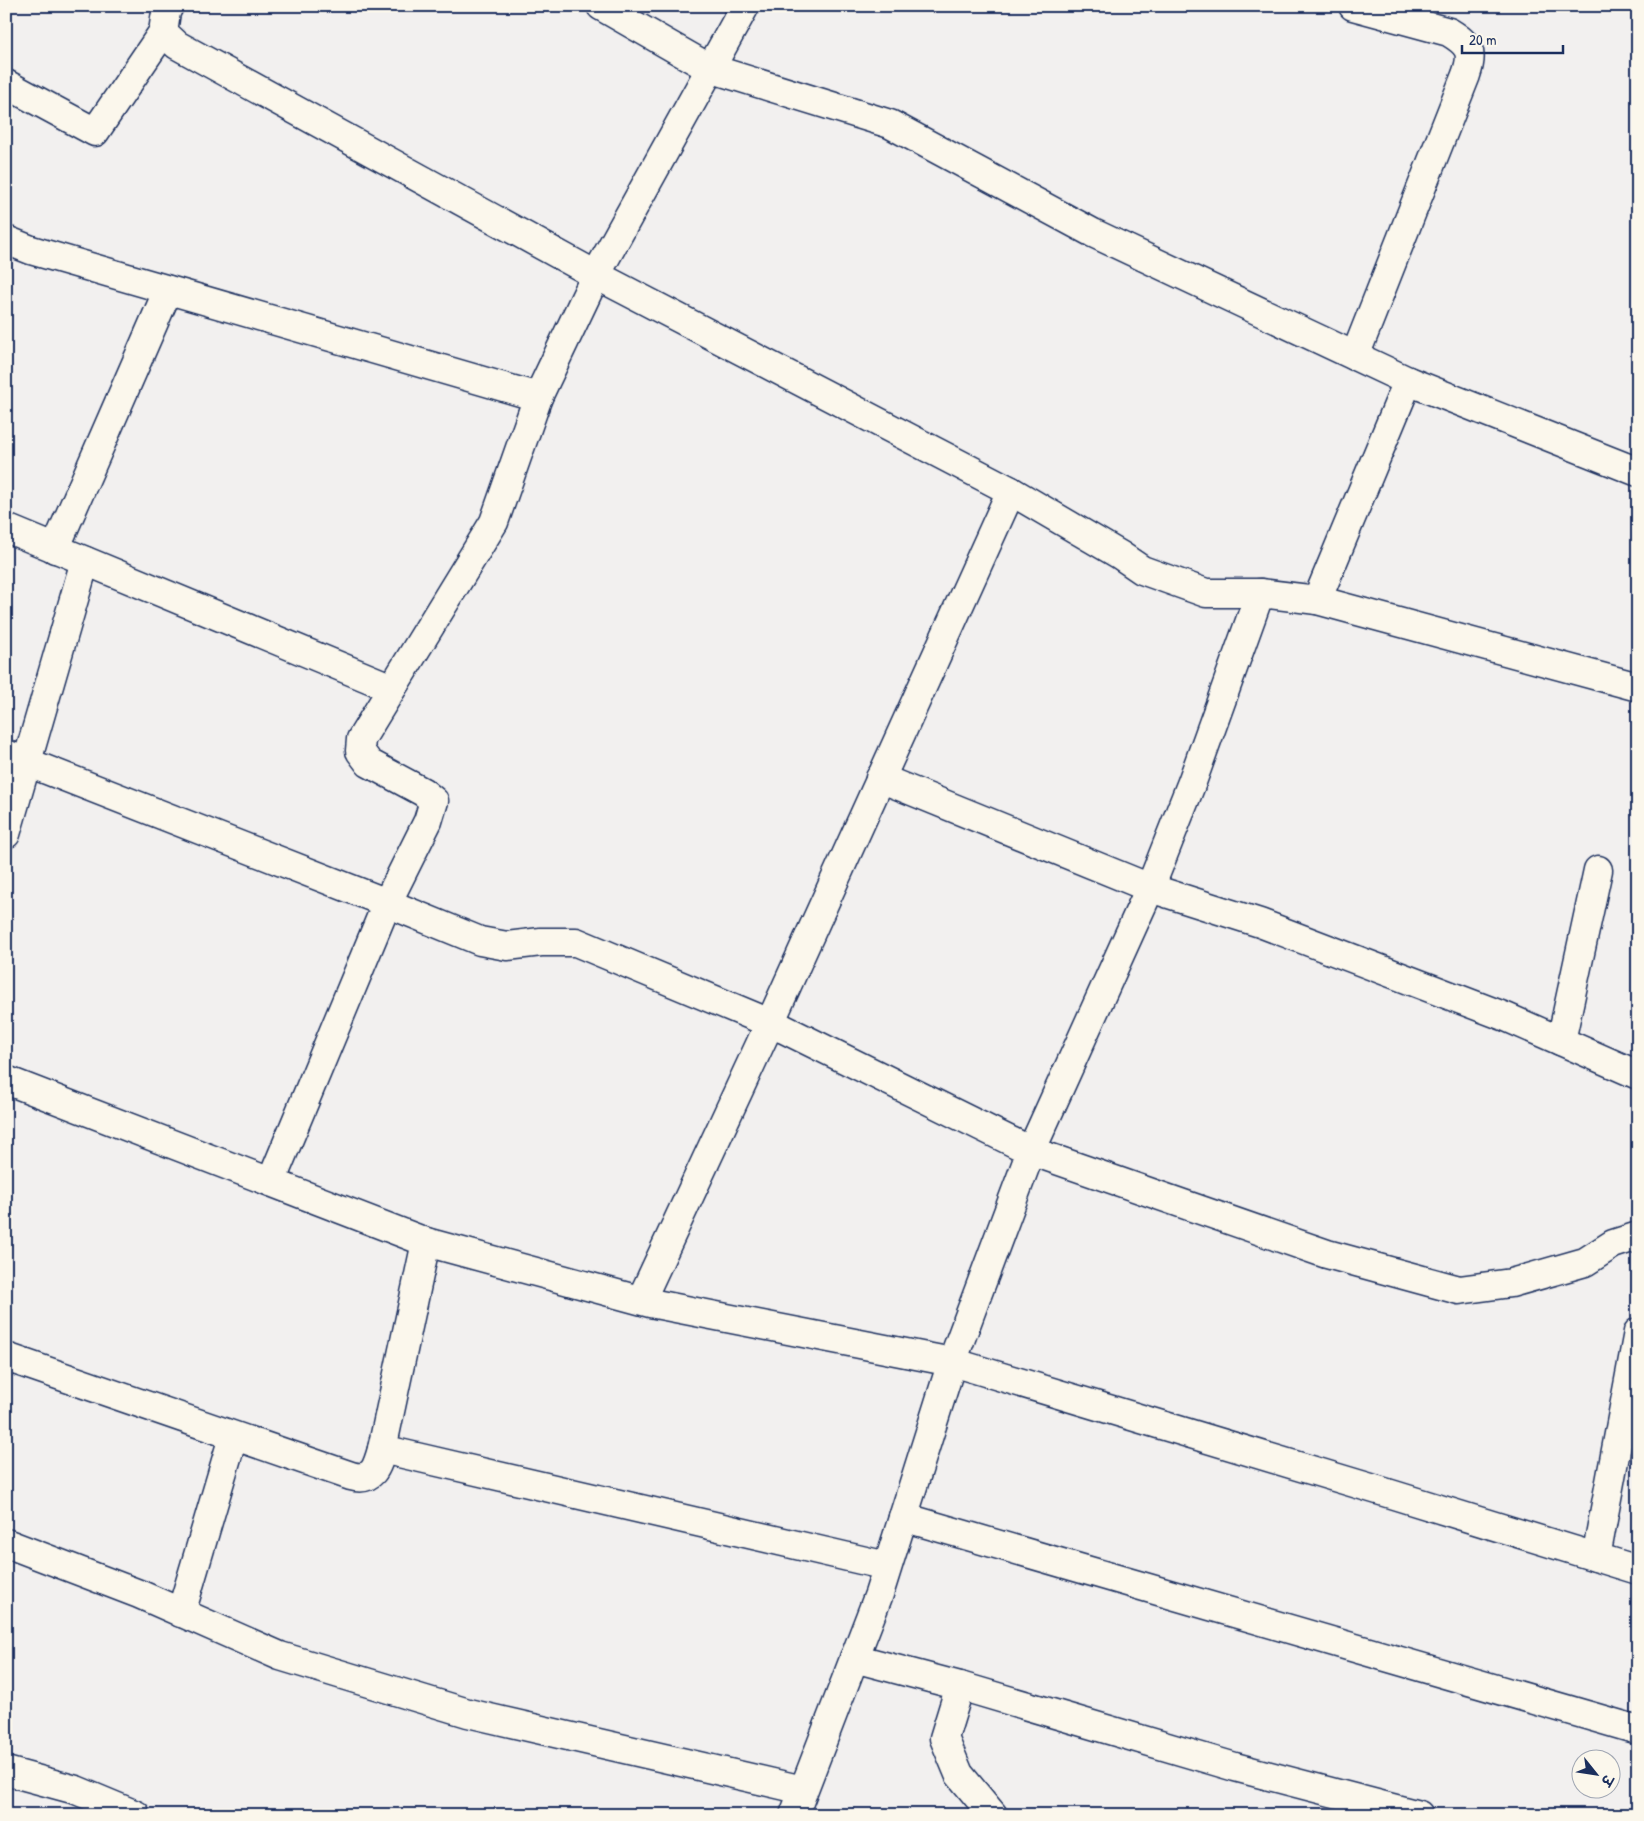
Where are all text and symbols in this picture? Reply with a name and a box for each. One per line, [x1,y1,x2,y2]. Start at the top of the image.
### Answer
scale bar [1462,22,1563,54]
text: 20 m [1469,29,1496,50]
north arrow [1572,1748,1622,1798]
text: उ [1596,1770,1619,1791]

